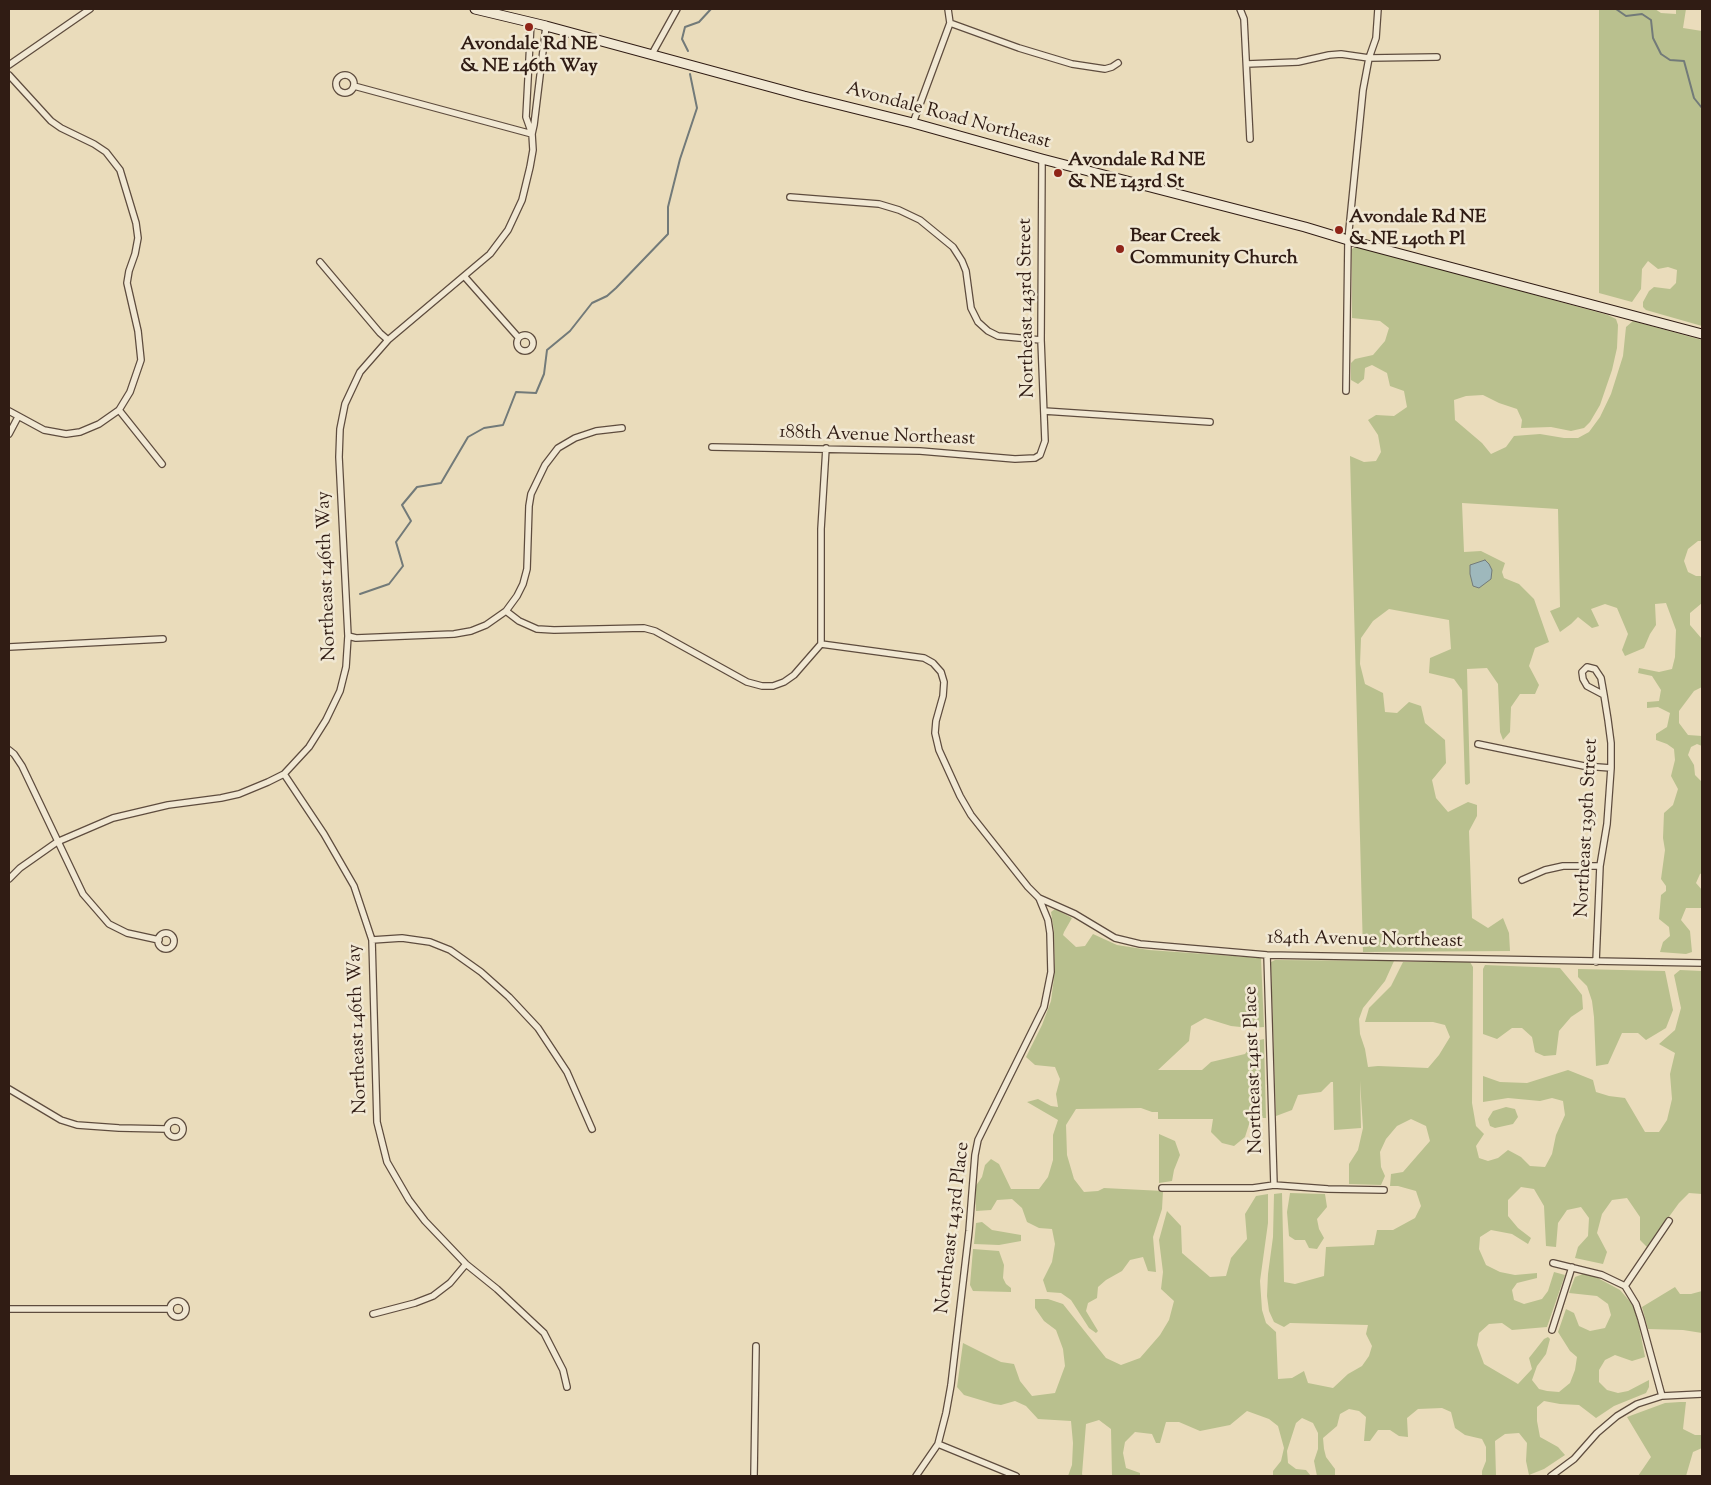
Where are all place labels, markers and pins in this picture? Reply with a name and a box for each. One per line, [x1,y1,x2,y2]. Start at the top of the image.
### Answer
marker: Avondale Rd NE & NE 146th Way [523,21,535,33]
place label: Avondale Rd NE & NE 146th Way [460,35,598,79]
place label: Avondale Rd NE & NE 143rd St [1068,151,1205,195]
marker: Avondale Rd NE & NE 143rd St [1052,167,1064,179]
place label: Avondale Rd NE & NE 140th Pl [1349,208,1486,252]
marker: Avondale Rd NE & NE 140th Pl [1333,224,1345,236]
place label: Bear Creek Community Church [1130,227,1298,271]
marker: Bear Creek Community Church [1114,243,1126,255]

